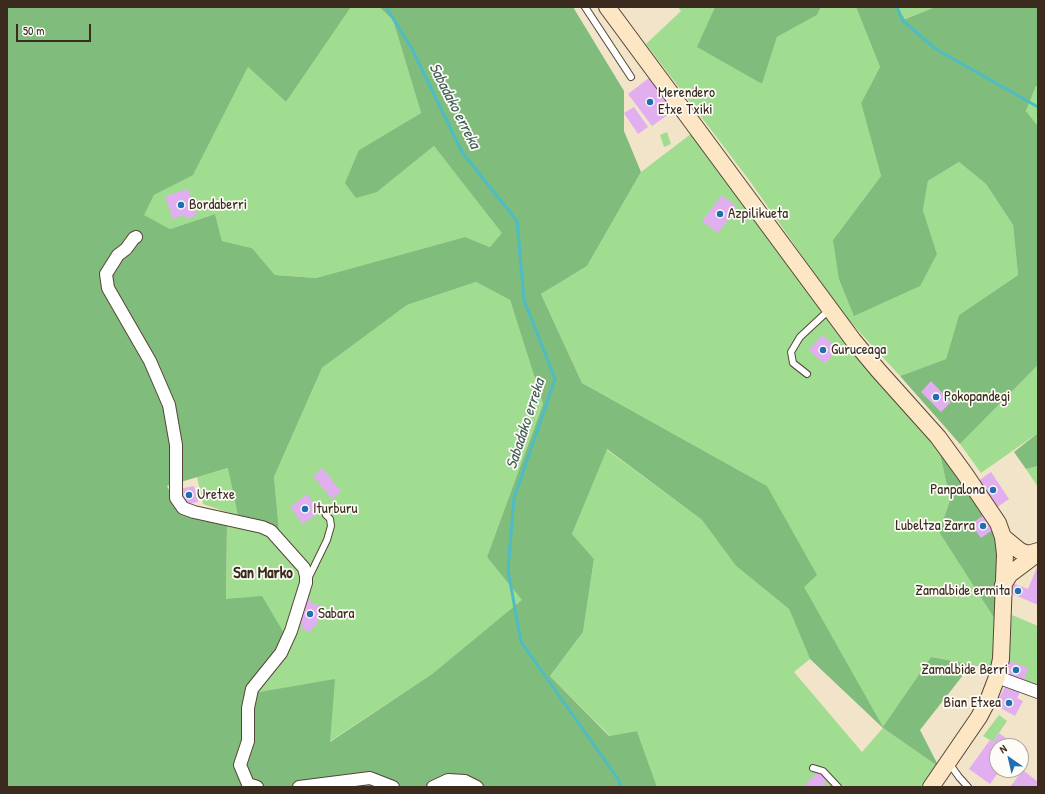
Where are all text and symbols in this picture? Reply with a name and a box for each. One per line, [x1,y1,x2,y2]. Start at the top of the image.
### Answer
scale bar [18,16,93,42]
text: 50 m [23,22,44,39]
water label: Sabadako erreka [424,60,484,152]
place label: Merendero Etxe Txiki [658,84,715,119]
marker: Merendero Etxe Txiki [645,97,655,107]
place label: Bordaberri [189,196,247,214]
marker: Bordaberri [176,200,186,210]
place label: Azpilikueta [728,205,788,223]
marker: Azpilikueta [715,209,725,219]
place label: Guruceaga [831,341,886,359]
marker: Guruceaga [818,345,828,355]
water label: Sabadako erreka [502,376,550,472]
place label: Pokopandegi [944,388,1010,406]
marker: Pokopandegi [931,392,941,402]
place label: Panpalona [930,481,985,499]
marker: Panpalona [988,485,998,495]
place label: Uretxe [197,486,235,504]
marker: Uretxe [184,490,194,500]
place label: Iturburu [313,500,357,518]
marker: Iturburu [300,504,310,514]
place label: Lubeltza Zarra [895,517,975,535]
marker: Lubeltza Zarra [978,521,988,531]
district label: San Marko [233,564,293,584]
place label: Zamalbide ermita [915,582,1010,600]
marker: Zamalbide ermita [1013,586,1023,596]
place label: Sabara [318,605,354,623]
marker: Sabara [305,609,315,619]
place label: Zamalbide Berri [921,661,1008,679]
marker: Zamalbide Berri [1011,665,1021,675]
place label: Bian Etxea [944,694,1001,712]
marker: Bian Etxea [1004,698,1014,708]
north arrow [989,738,1029,778]
text: N [996,741,1009,756]

